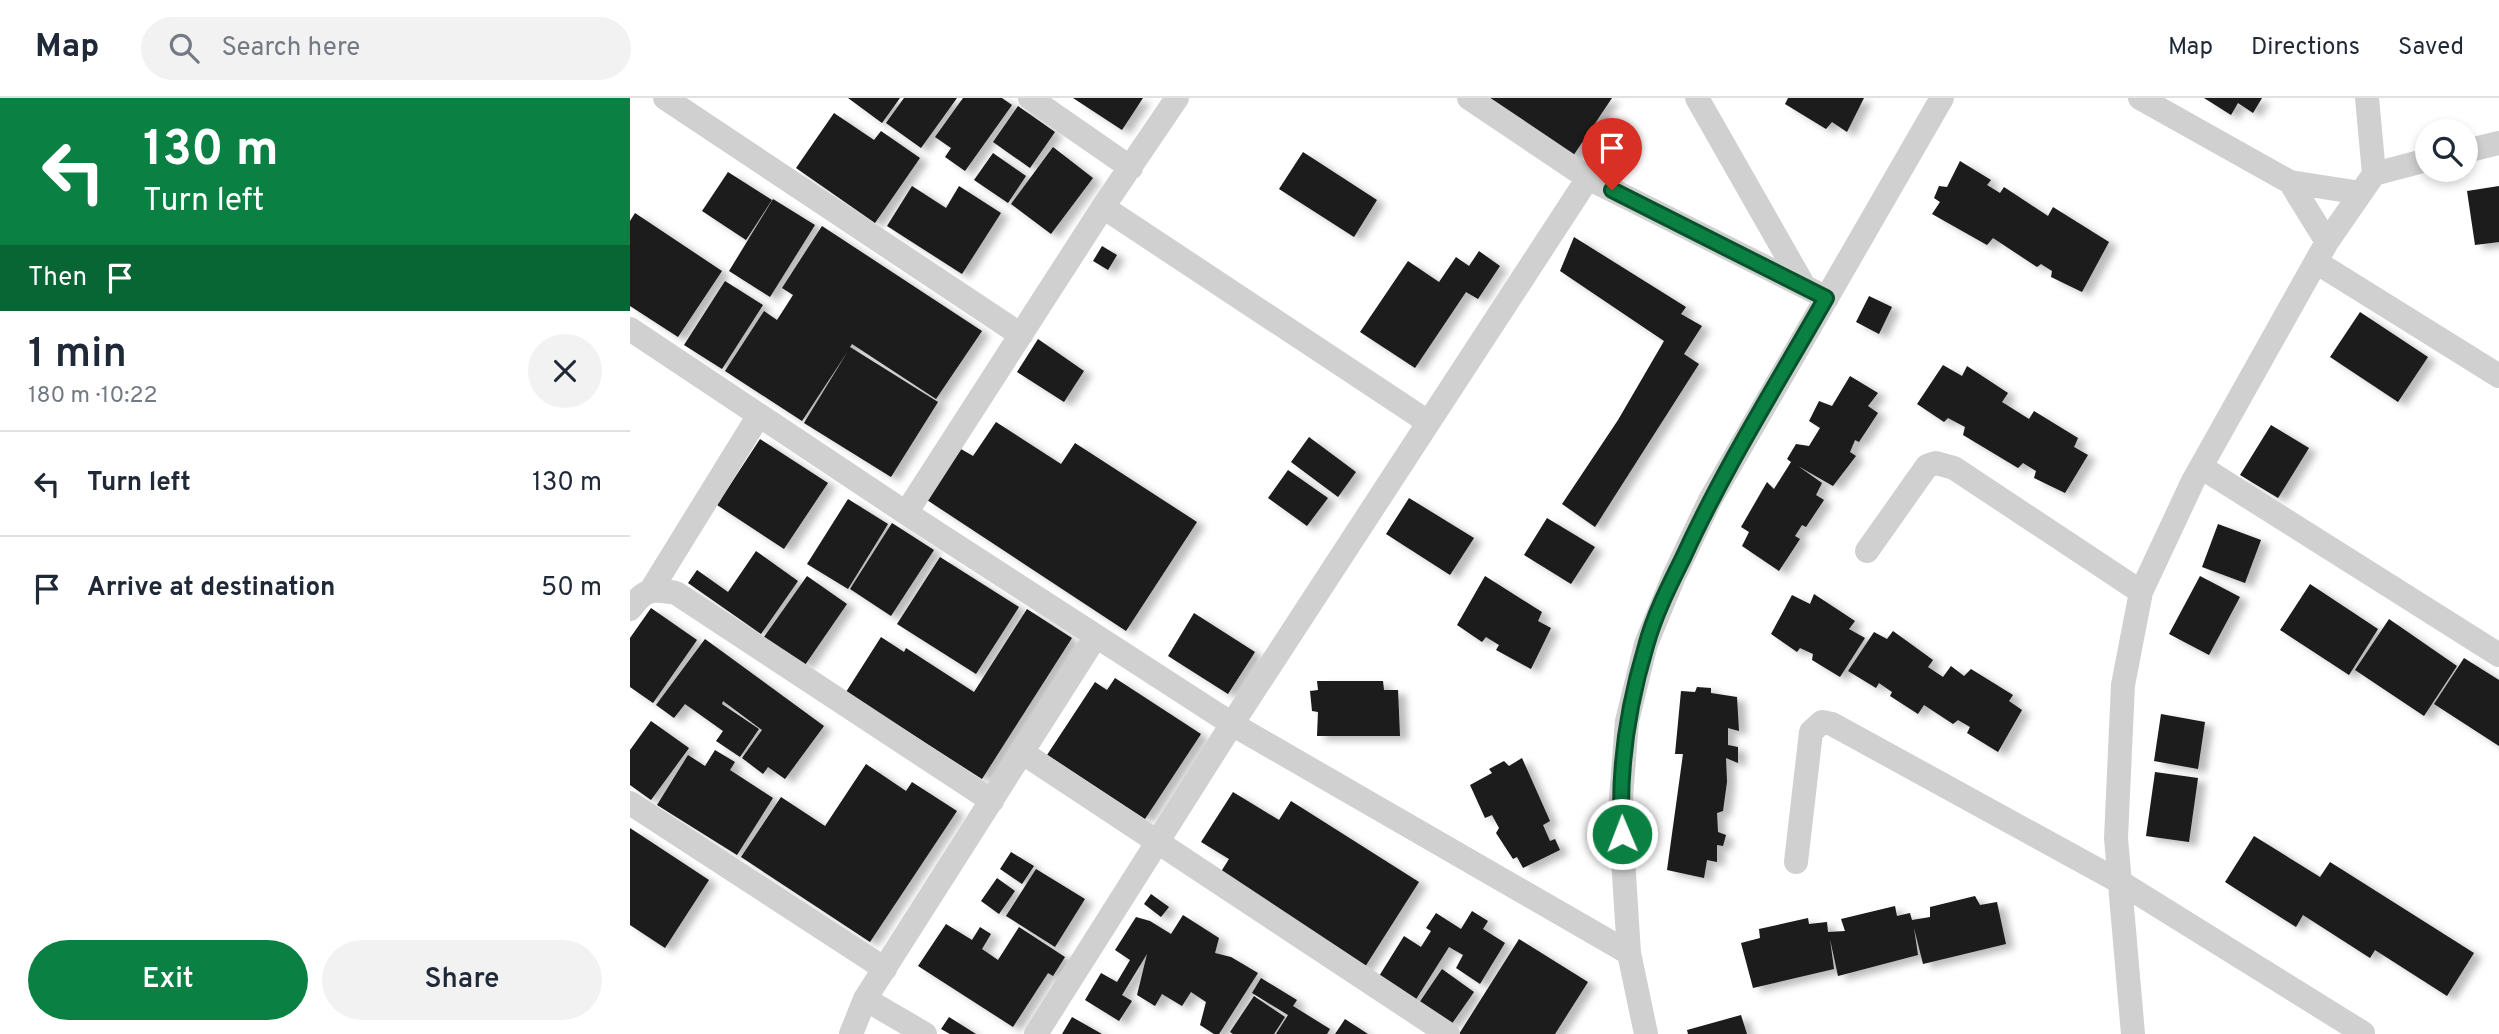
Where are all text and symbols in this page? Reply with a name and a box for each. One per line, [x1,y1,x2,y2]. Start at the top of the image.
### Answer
search box [141,17,631,80]
text: Map [35,27,99,69]
icon: search [165,29,203,67]
text: Search here [221,32,360,65]
text: Map [2168,33,2213,63]
text: Directions [2251,33,2360,63]
text: Saved [2398,33,2464,63]
pin [1582,118,1642,190]
map controls [2415,119,2478,182]
button: search [2415,119,2478,182]
text: 130 m [143,121,279,183]
icon: left [28,126,119,217]
icon: arrive [1593,129,1631,167]
text: Turn left [143,182,264,222]
icon: arrive [101,259,139,297]
text: Then [28,262,87,295]
text: 1 min [28,329,127,382]
button: close [528,334,602,408]
text: 180 m · 10:22 [28,382,158,411]
icon: left [28,465,66,503]
text: Turn left [87,467,191,500]
text: 130 m [532,467,602,500]
icon: arrive [28,570,66,608]
text: Arrive at destination [87,572,335,605]
text: 50 m [541,572,602,605]
position arrow [1585,797,1659,871]
button: Exit [28,940,308,1020]
button: Share [322,940,602,1020]

